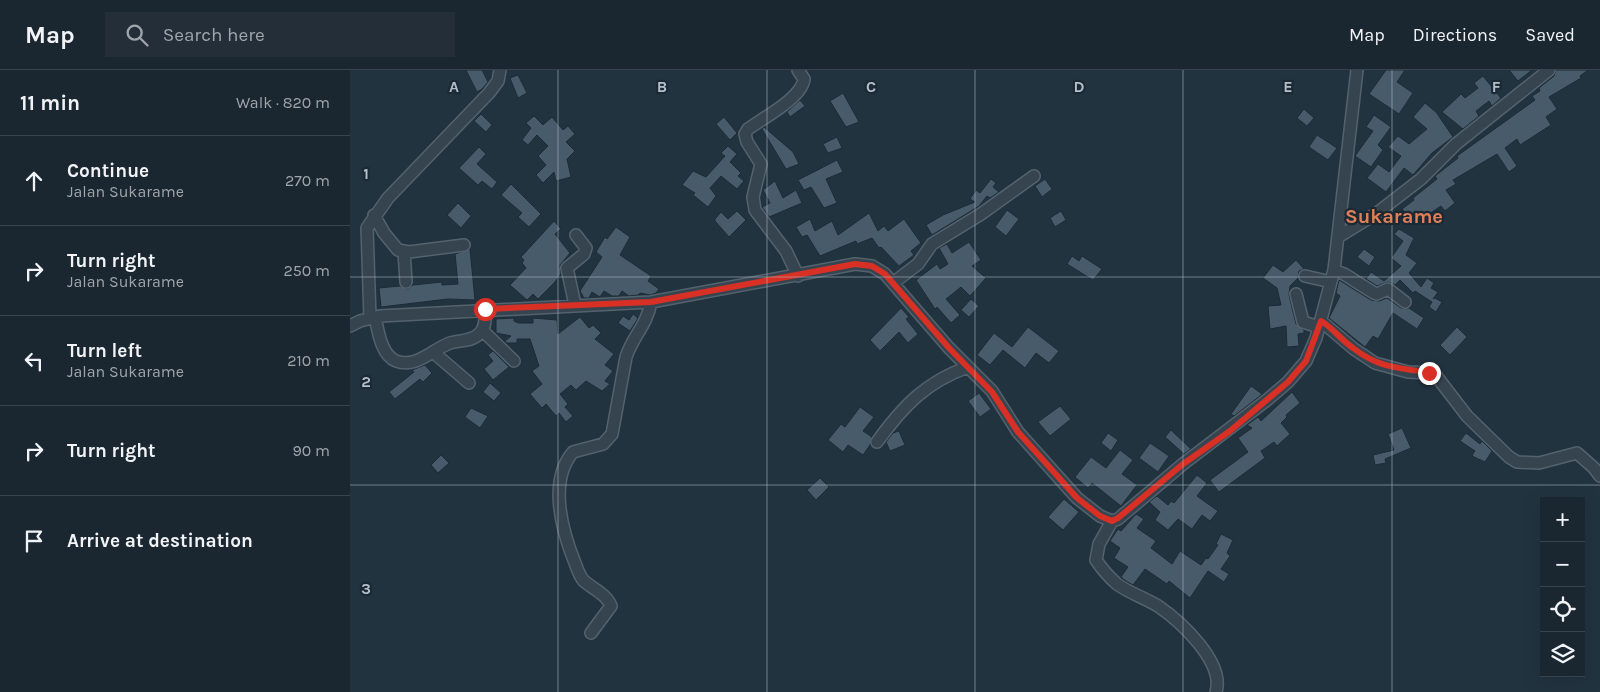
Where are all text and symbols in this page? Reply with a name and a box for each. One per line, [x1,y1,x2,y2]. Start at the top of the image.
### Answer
search box [105,12,455,57]
text: Map [25,21,75,49]
icon: search [123,21,151,49]
text: Search here [163,24,265,46]
text: Map [1349,24,1385,46]
text: Directions [1413,24,1497,46]
text: Saved [1525,24,1575,46]
text: A [449,77,459,96]
text: B [657,77,667,96]
text: C [866,77,876,96]
text: D [1074,77,1085,96]
text: E [1283,77,1293,96]
text: F [1492,77,1501,96]
text: 11 min [20,91,80,115]
text: Walk · 820 m [236,93,330,112]
text: Continue [67,160,149,182]
text: 1 [363,164,369,183]
icon: ahead [20,167,48,195]
text: 270 m [285,171,330,190]
text: Jalan Sukarame [67,182,184,201]
district label: Sukarame [1345,205,1443,228]
text: Turn right [67,250,156,272]
icon: right [20,257,48,285]
text: 250 m [283,261,330,280]
text: Jalan Sukarame [67,272,184,291]
route start [474,298,497,321]
text: Turn left [67,340,142,362]
icon: left [20,347,48,375]
text: 210 m [287,351,330,370]
text: Jalan Sukarame [67,362,184,381]
route end [1418,362,1441,385]
text: 2 [361,372,371,391]
icon: right [20,437,48,465]
text: Turn right [67,440,156,462]
text: 90 m [292,441,330,460]
map controls [1540,497,1585,677]
button: + [1540,497,1585,542]
icon: arrive [20,527,48,555]
text: Arrive at destination [67,530,253,552]
button: − [1540,542,1585,587]
text: 3 [361,579,371,598]
button: locate [1540,587,1585,632]
button: layers [1540,632,1585,677]

